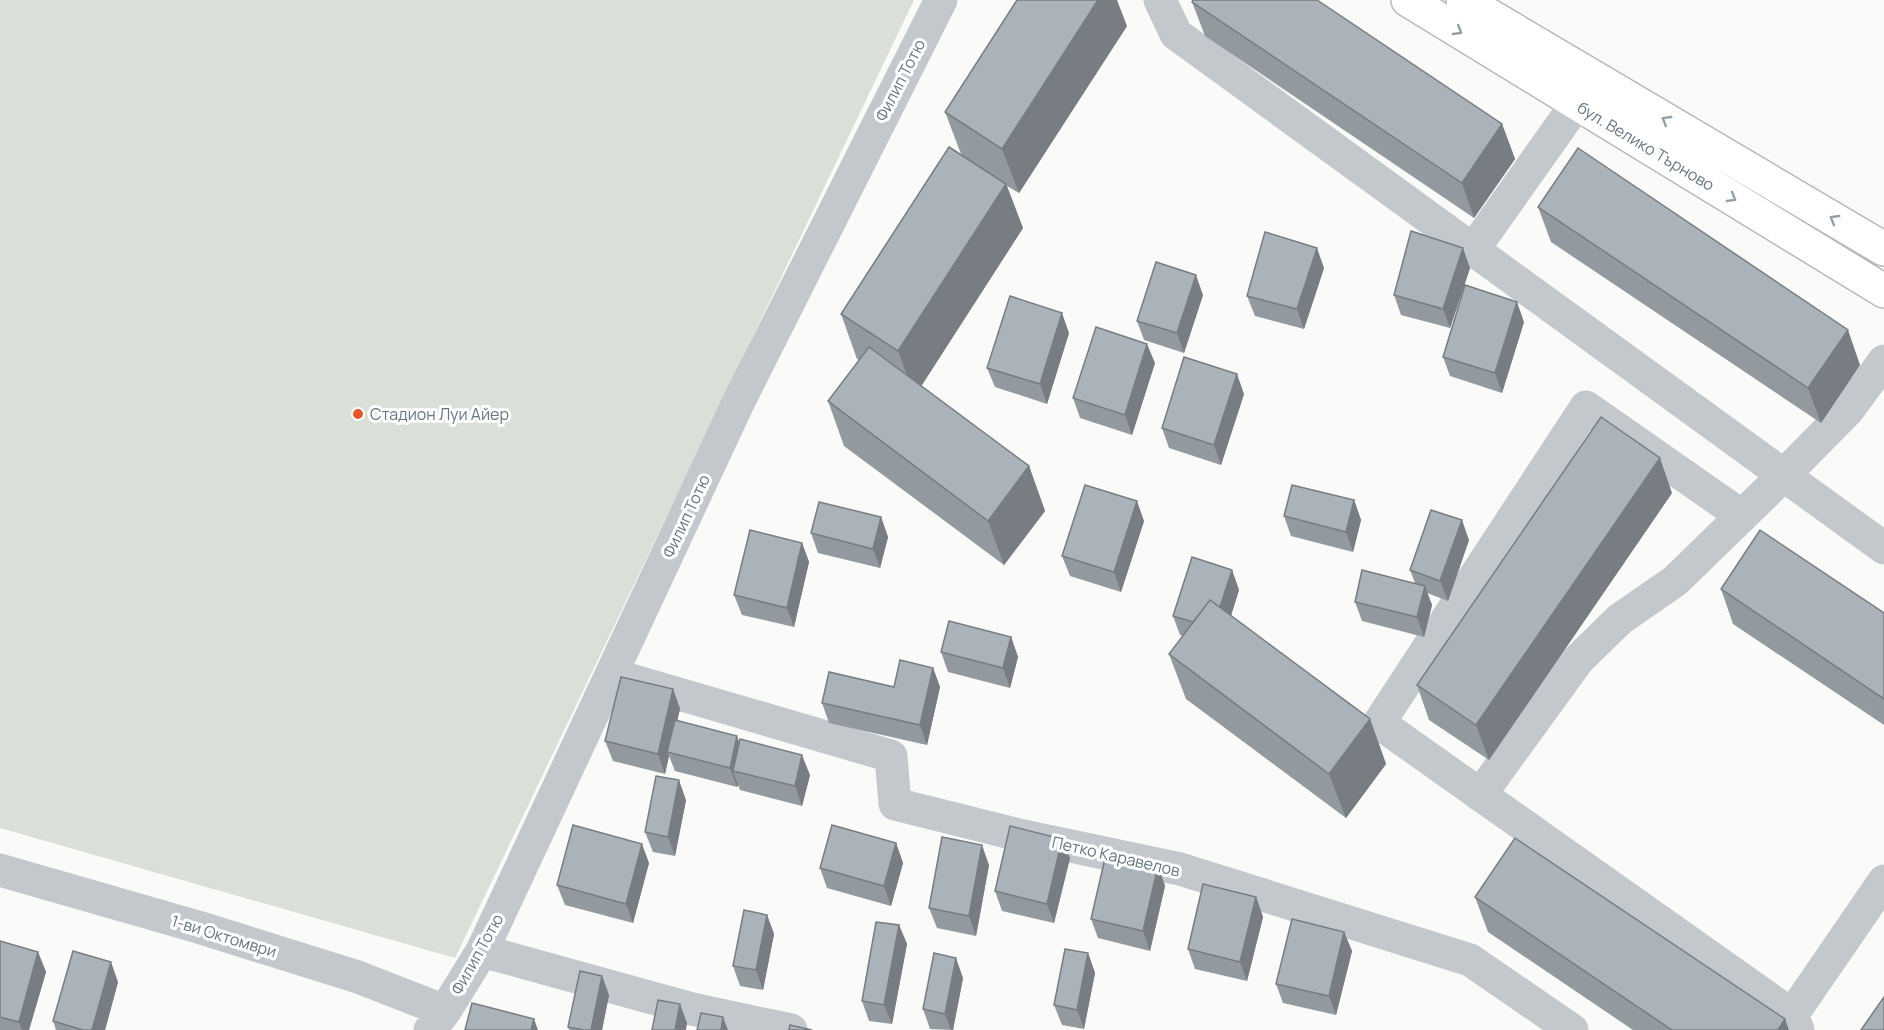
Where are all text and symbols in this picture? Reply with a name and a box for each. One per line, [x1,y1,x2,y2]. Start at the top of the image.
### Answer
one-way arrow [1452,23,1462,35]
street label: Филип Тотю [870,35,930,125]
street label: бул. Велико Търново [1573,96,1719,196]
one-way arrow [1662,116,1672,127]
one-way arrow [1726,191,1736,203]
one-way arrow [1830,215,1840,227]
place label: Стадион Луи Айер [370,403,509,425]
marker: Стадион Луи Айер [351,407,365,421]
street label: Филип Тотю [657,471,715,561]
street label: Петко Каравелов [1050,831,1183,882]
street label: Филип Тотю [446,909,508,998]
street label: 1-ви Октомври [169,910,279,962]

